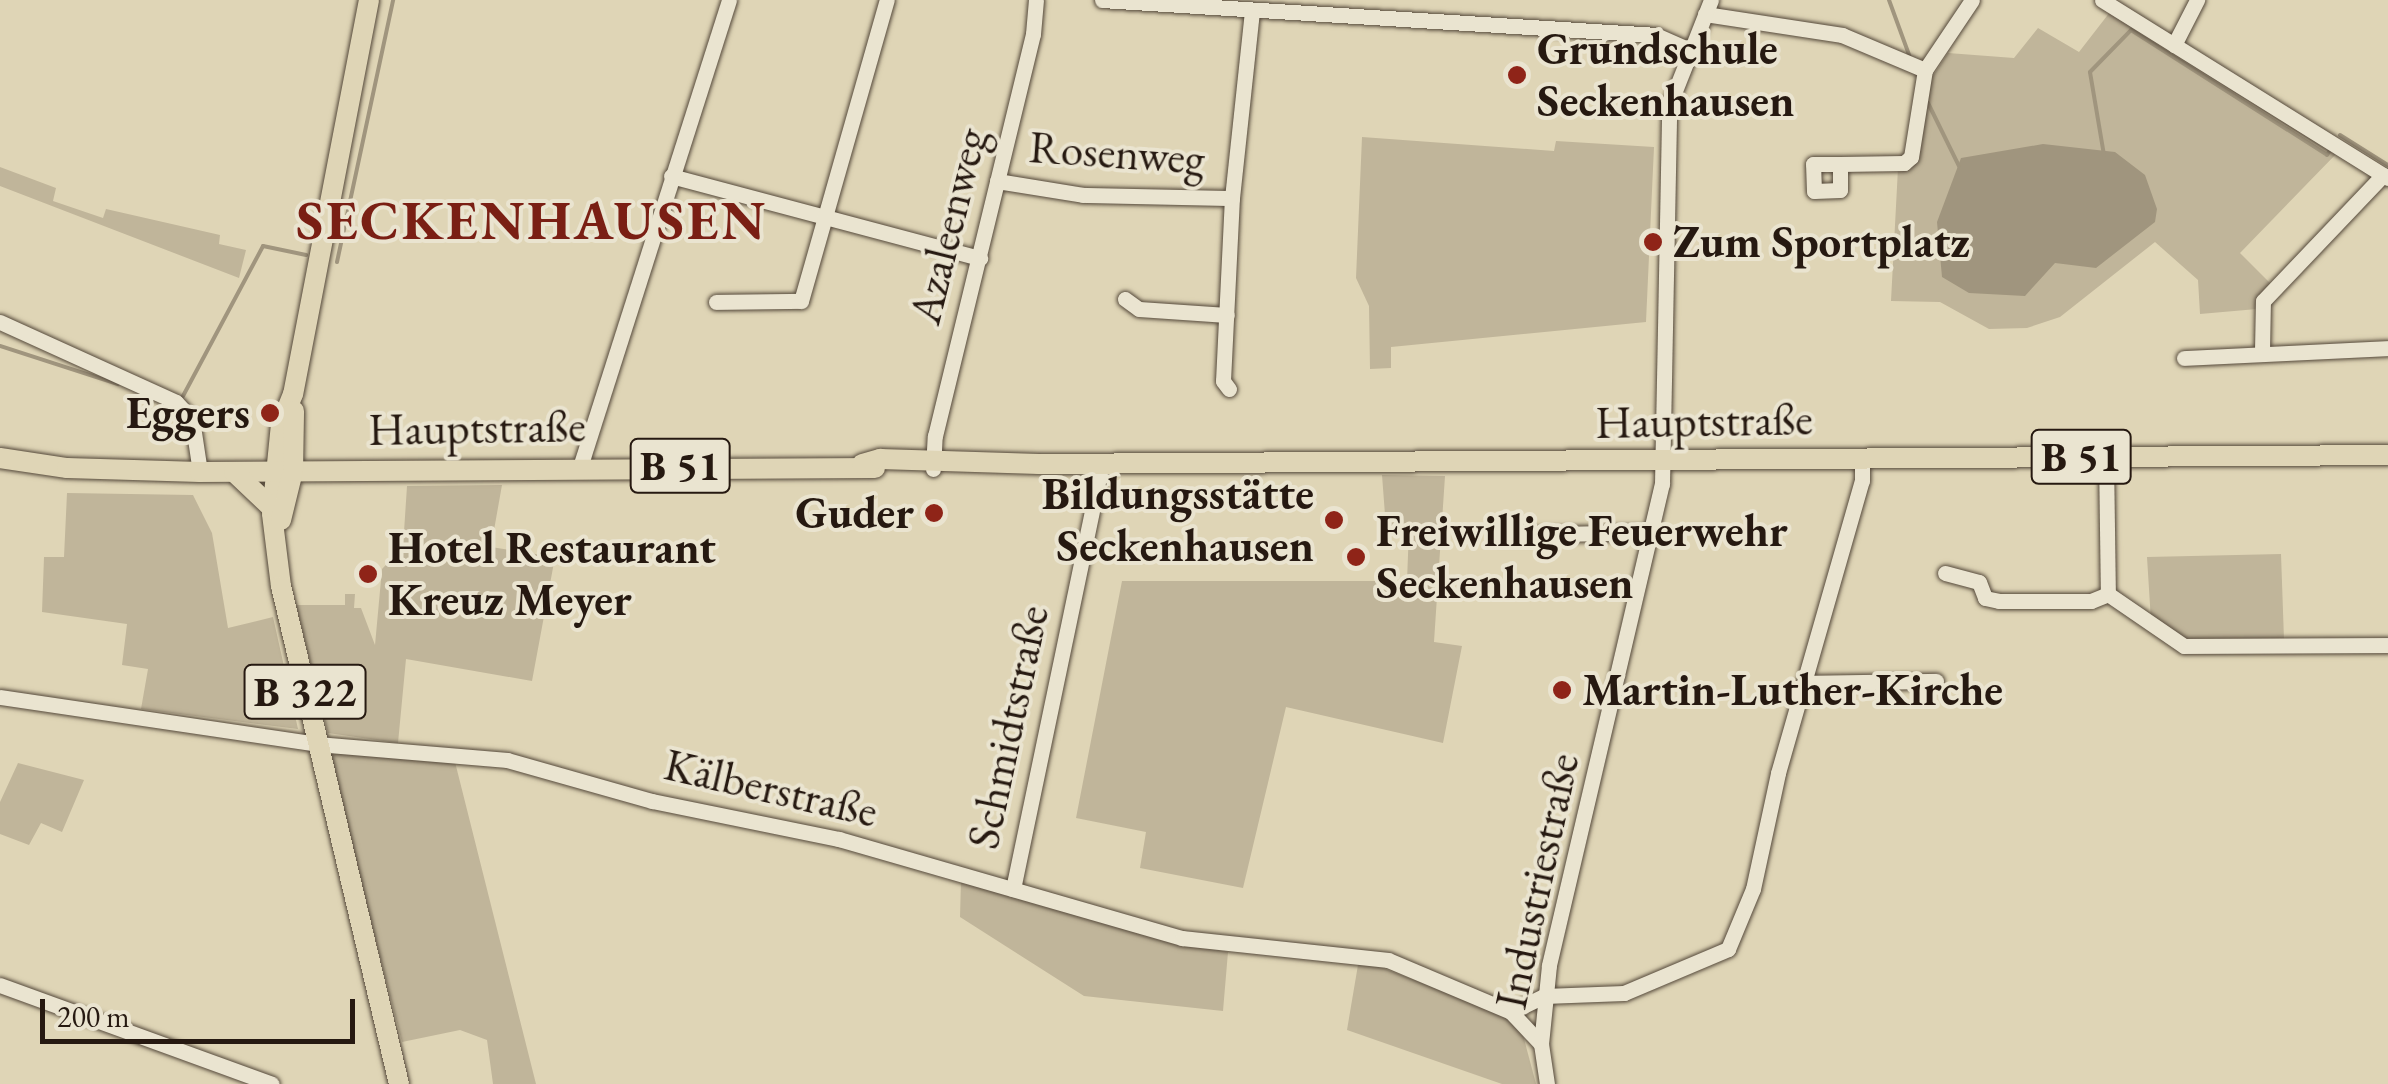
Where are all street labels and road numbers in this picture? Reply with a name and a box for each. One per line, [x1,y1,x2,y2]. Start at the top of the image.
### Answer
street label: Rosenweg [1027,120,1207,186]
street label: Azaleenweg [898,122,998,330]
street label: Hauptstraße [1595,392,1813,450]
street label: Hauptstraße [368,399,586,457]
road number: B 51 [2028,420,2134,494]
road number: B 51 [628,429,732,503]
street label: Schmidtstraße [956,600,1060,854]
road number: B 322 [242,655,368,729]
street label: Kälberstraße [659,737,883,839]
street label: Industriestraße [1484,748,1590,1014]

